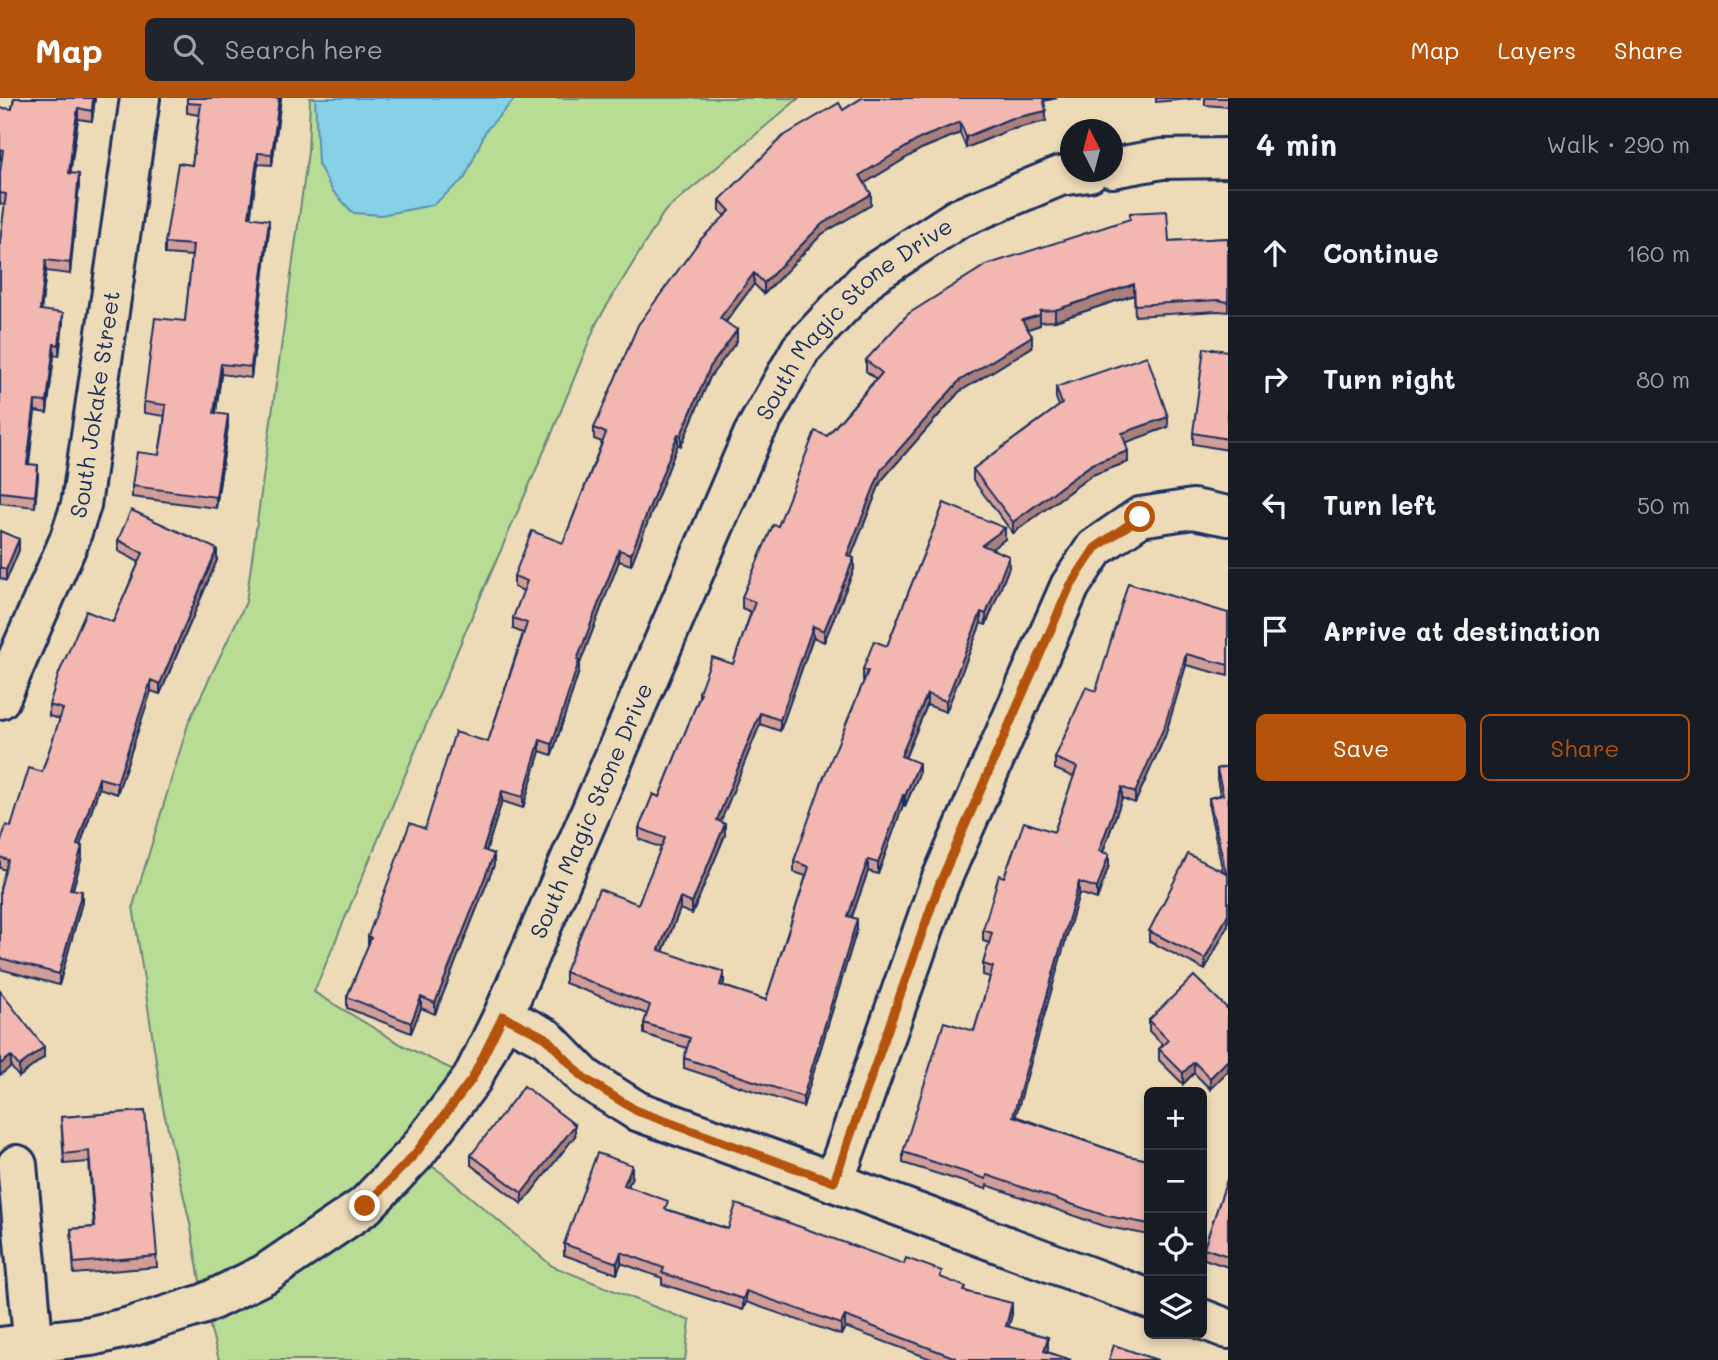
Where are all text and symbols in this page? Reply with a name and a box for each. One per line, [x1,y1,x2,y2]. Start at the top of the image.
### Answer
search box [145,18,635,81]
text: Map [35,28,103,71]
icon: search [169,30,207,68]
text: Search here [225,32,383,66]
text: Map [1411,34,1459,65]
text: Layers [1497,34,1576,65]
text: Share [1614,34,1683,65]
north arrow [1060,119,1123,182]
text: 4 min [1256,124,1337,164]
text: Walk · 290 m [1546,129,1690,159]
street label: South Magic Stone Drive [748,210,958,425]
icon: ahead [1256,234,1294,272]
text: Continue [1323,236,1439,270]
text: 160 m [1626,238,1690,268]
street label: South Jokake Street [62,288,126,522]
icon: right [1256,360,1294,398]
text: Turn right [1323,362,1456,396]
text: 80 m [1636,364,1690,394]
icon: left [1256,486,1294,524]
text: Turn left [1323,488,1436,522]
text: 50 m [1637,490,1690,520]
route start [1124,501,1155,532]
icon: arrive [1256,612,1294,650]
text: Arrive at destination [1323,614,1600,648]
street label: South Magic Stone Drive [522,678,659,943]
button: Save [1256,714,1466,781]
button: Share [1480,714,1690,781]
map controls [1144,1087,1207,1339]
button: + [1144,1087,1207,1150]
button: − [1144,1150,1207,1213]
route end [349,1190,380,1221]
button: locate [1144,1213,1207,1276]
button: layers [1144,1276,1207,1339]

